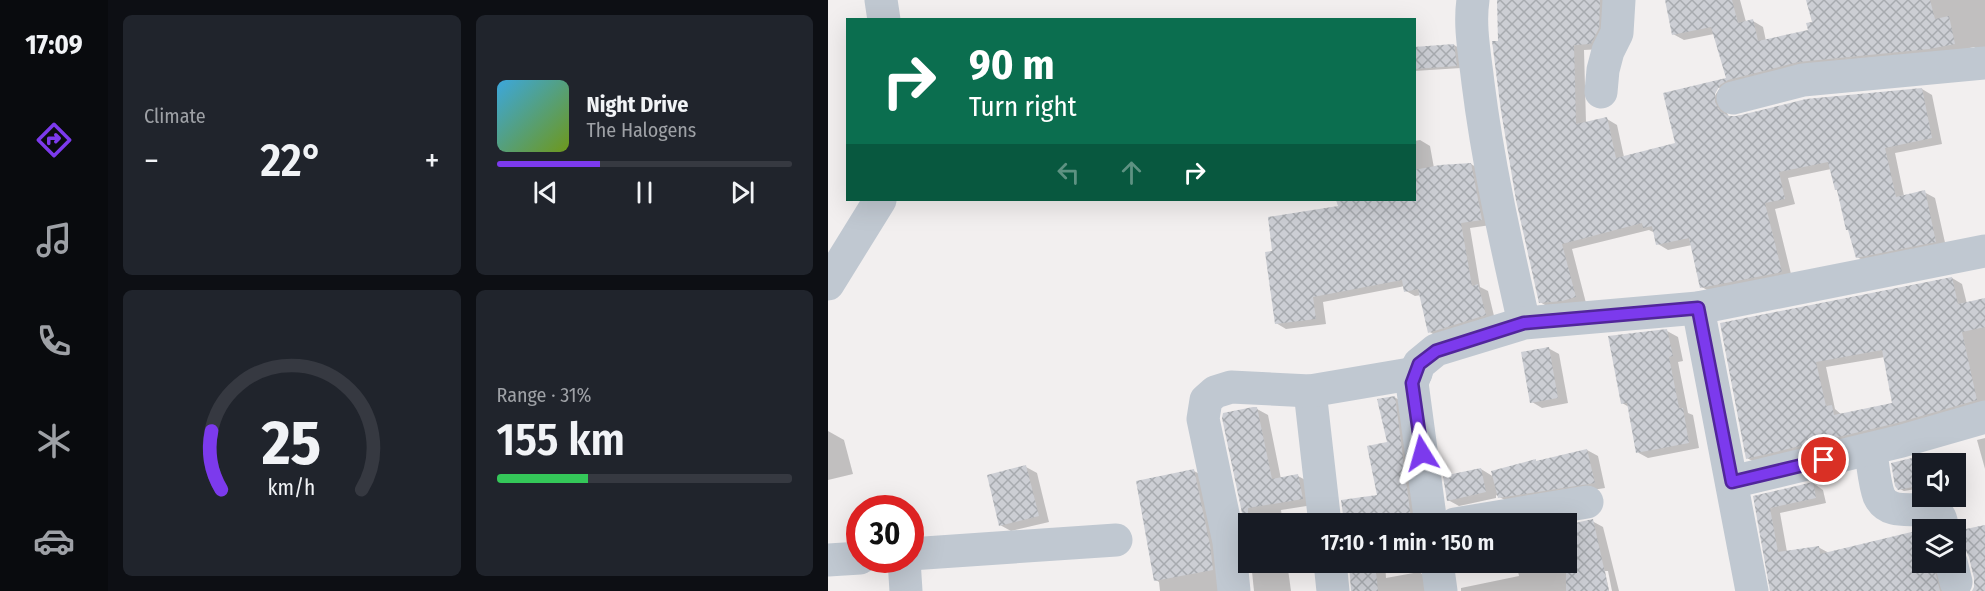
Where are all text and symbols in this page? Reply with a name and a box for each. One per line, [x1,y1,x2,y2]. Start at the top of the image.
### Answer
text: 17:09 [25,29,83,61]
text: 90 m [969,40,1054,90]
icon: right [870,42,948,120]
text: Night Drive [587,91,688,118]
text: Turn right [969,91,1077,123]
text: Climate [144,104,206,128]
text: The Halogens [587,118,696,142]
icon: directions [33,119,75,161]
text: 22° [260,134,323,188]
text: − [144,141,159,181]
text: + [424,141,440,181]
icon: left [1052,156,1085,189]
icon: ahead [1115,156,1148,189]
icon: right [1178,156,1211,189]
icon: previous [529,176,562,209]
icon: pause [628,176,661,209]
icon: next [726,176,759,209]
icon: music [33,219,75,261]
icon: phone [33,320,75,362]
text: Range · 31% [497,383,591,407]
text: 25 [261,406,322,481]
text: 155 km [497,413,625,467]
icon: climate [33,420,75,462]
position arrow [1390,421,1454,485]
pin [1798,434,1849,485]
icon: arrive [1807,443,1840,476]
map controls [1912,453,1966,573]
button: sound [1912,453,1966,507]
text: km/h [268,475,316,501]
speed limit sign: 30 [846,495,924,573]
button: layers [1912,519,1966,573]
icon: car [33,520,75,562]
text: 17:10 · 1 min · 150 m [1321,529,1494,556]

